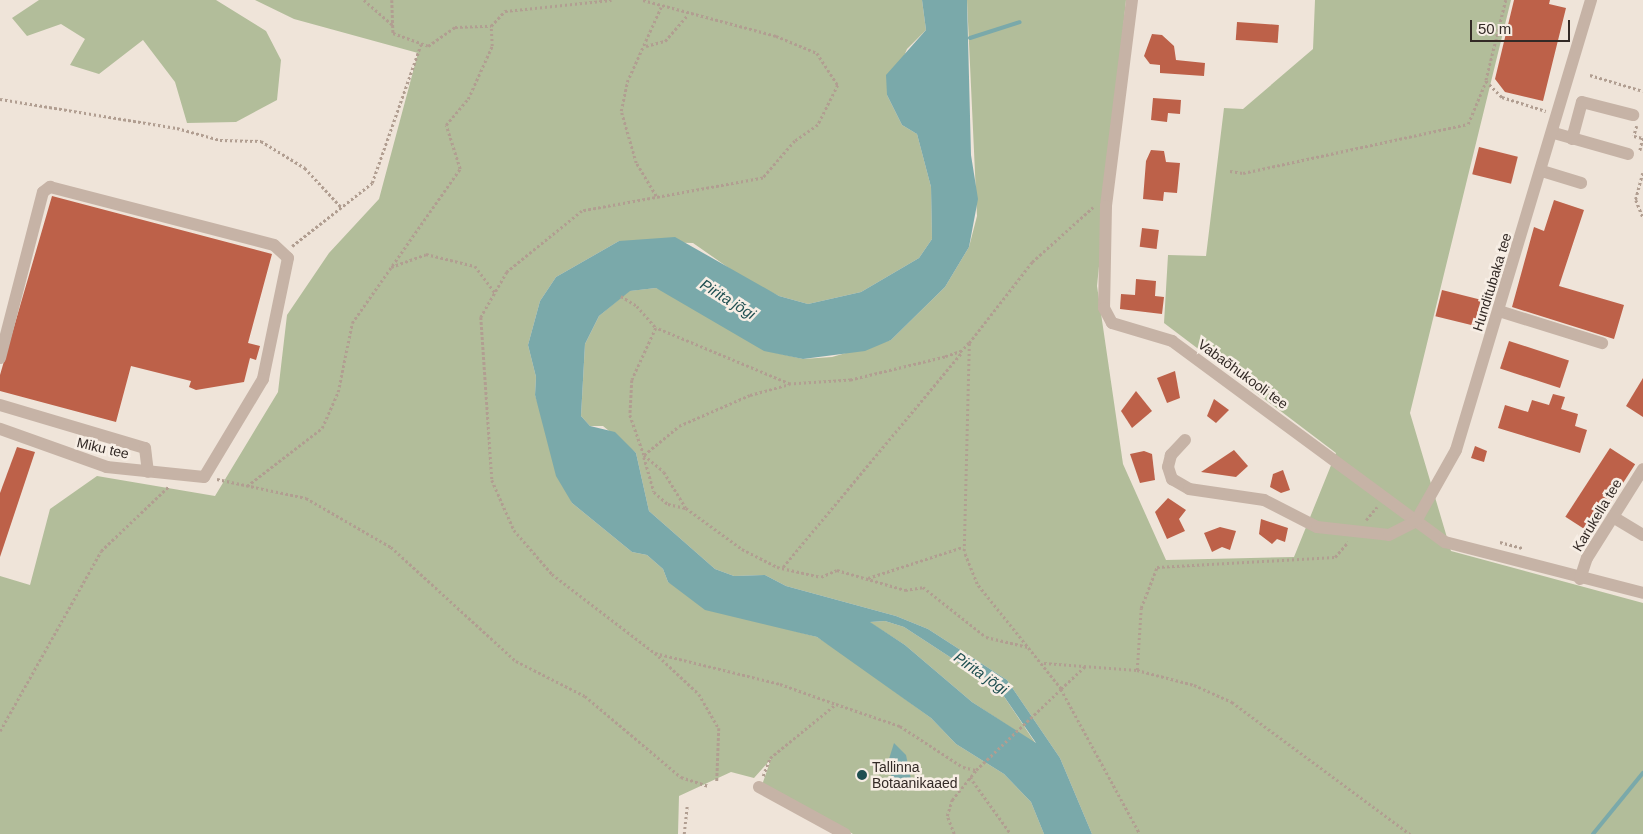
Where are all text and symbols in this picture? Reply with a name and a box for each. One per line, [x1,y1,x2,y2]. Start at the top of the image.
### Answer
scale bar [1473,10,1573,42]
text: 50 m [1478,20,1511,37]
street label: Hunditubaka tee [1469,231,1515,333]
water label: Pirita jõgi [697,275,759,323]
street label: Vabaõhukooli tee [1195,336,1291,412]
street label: Miku tee [75,434,131,462]
street label: Karukella tee [1569,476,1625,554]
water label: Pirita jõgi [951,648,1011,698]
place label: Tallinna Botaanikaaed [872,759,958,792]
marker: Tallinna Botaanikaaed [856,769,868,781]

